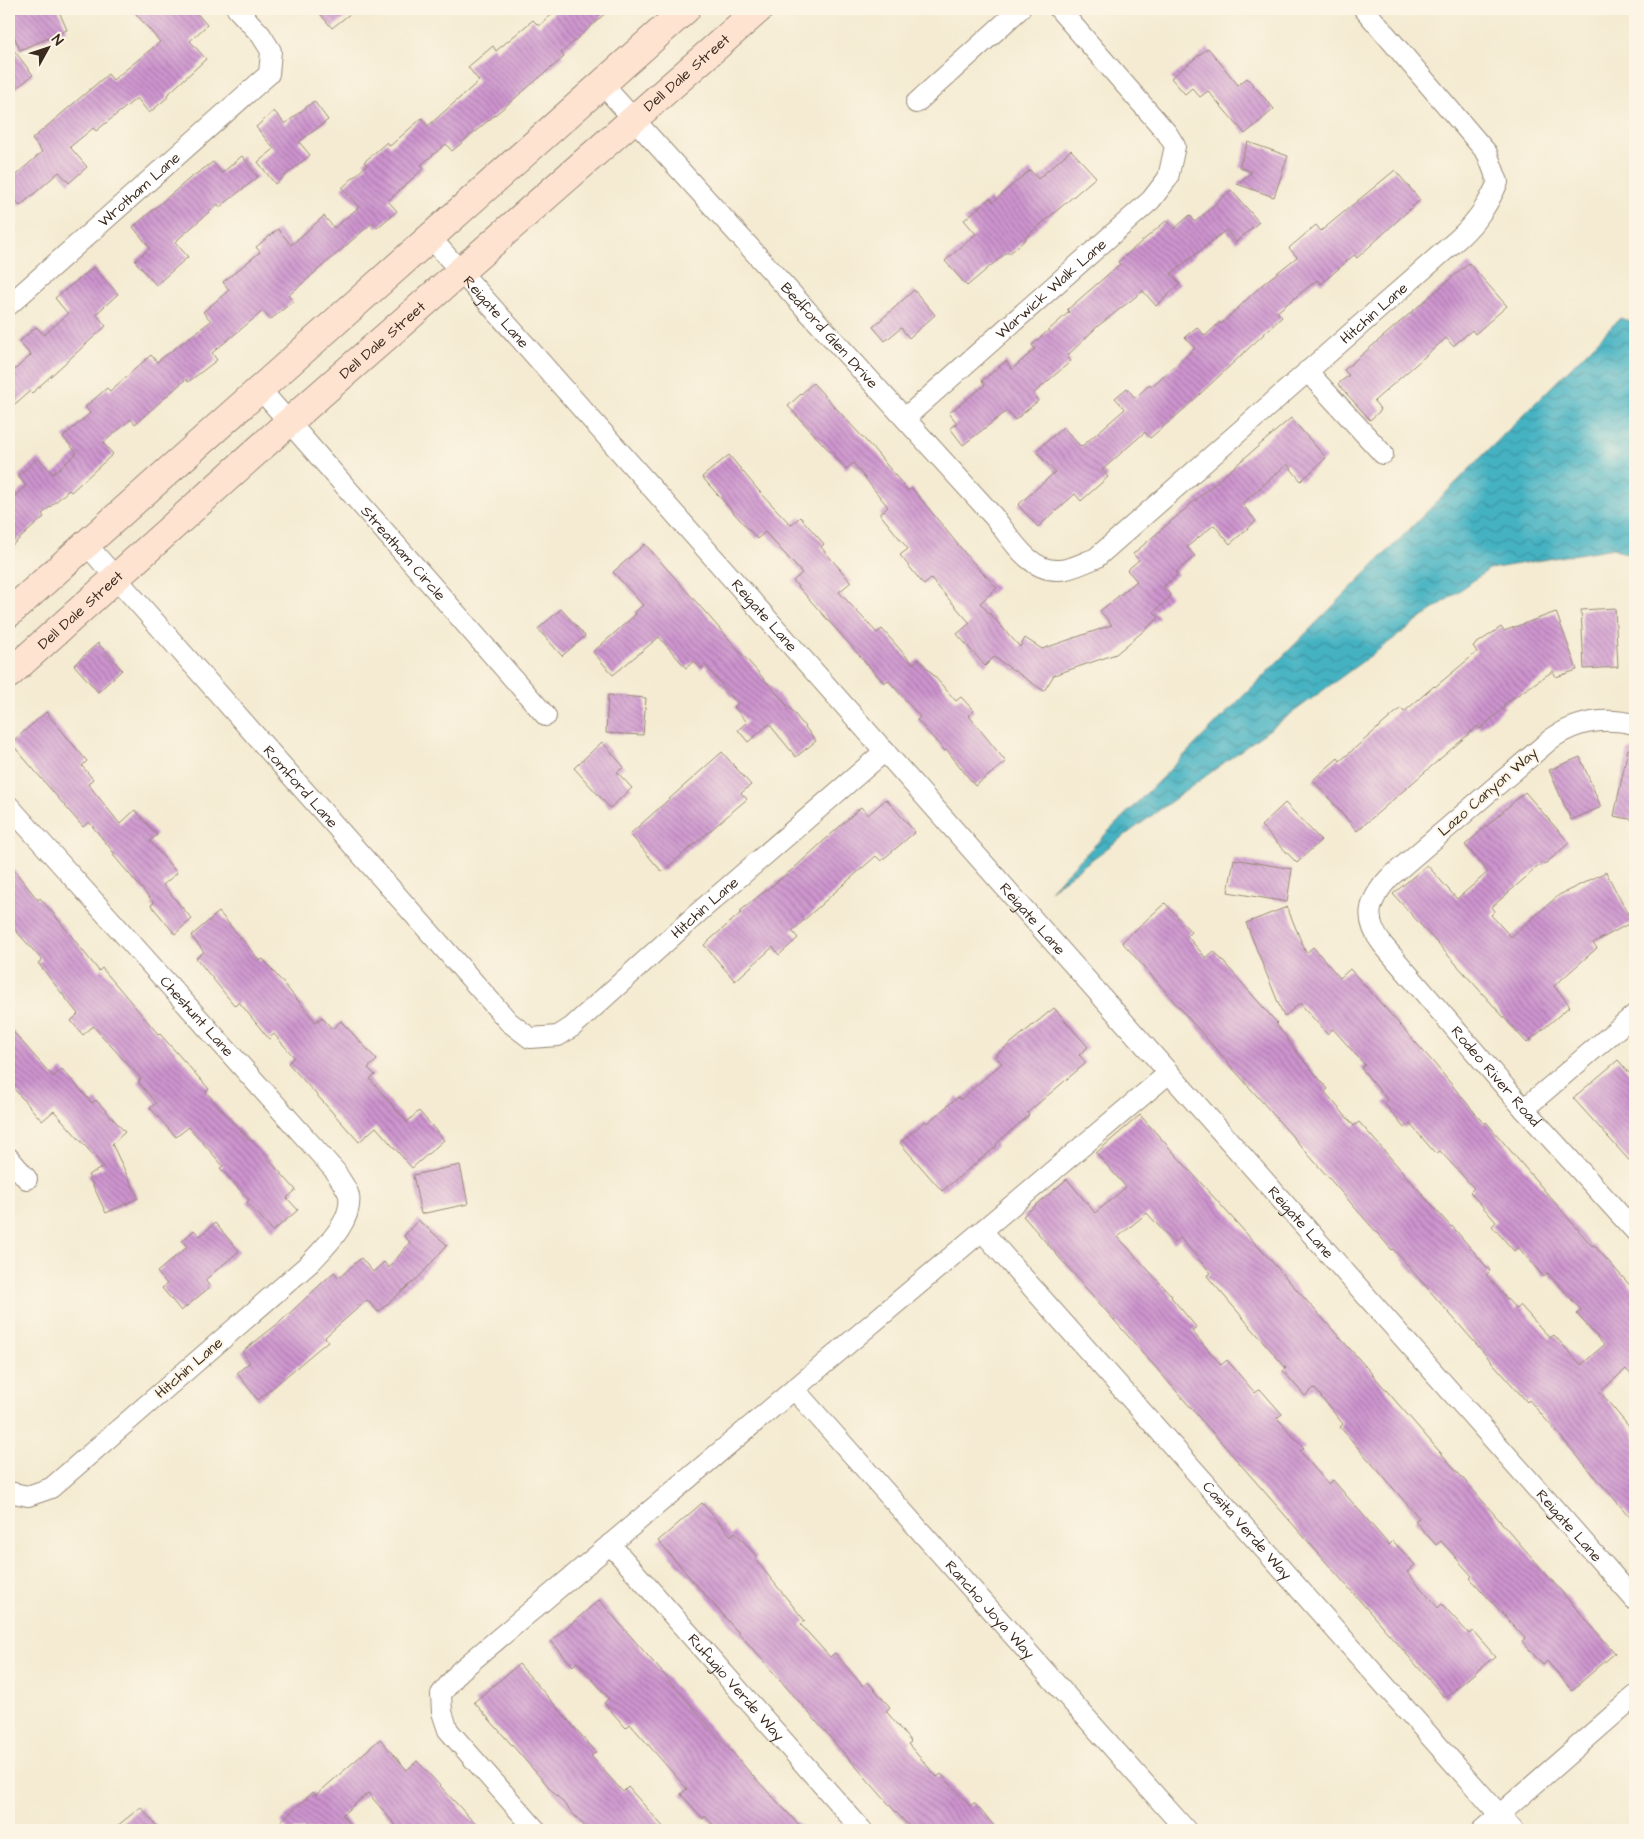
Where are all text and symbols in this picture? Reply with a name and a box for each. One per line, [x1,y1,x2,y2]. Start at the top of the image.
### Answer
north arrow [22,22,72,72]
street label: Dell Dale Street [639,29,734,116]
text: N [47,30,68,50]
street label: Wrotham Lane [93,147,185,232]
street label: Warwick Walk Lane [991,234,1111,344]
street label: Reigate Lane [458,271,534,353]
street label: Bedford Glen Drive [776,278,883,393]
street label: Hitchin Lane [1335,278,1412,349]
street label: Dell Dale Street [335,296,430,384]
street label: Streatham Circle [356,501,451,605]
street label: Dell Dale Street [33,566,128,654]
street label: Reigate Lane [727,575,802,656]
street label: Romford Lane [258,741,343,832]
street label: Lazo Canyon Way [1434,743,1543,842]
street label: Hitchin Lane [666,872,743,943]
street label: Reigate Lane [995,878,1071,960]
street label: Cheshunt Lane [155,971,239,1061]
street label: Rodeo River Road [1446,1021,1546,1131]
street label: Reigate Lane [1263,1181,1339,1263]
street label: Hitchin Lane [151,1333,227,1403]
street label: Casita Verde Way [1198,1476,1297,1585]
street label: Reigate Lane [1531,1485,1607,1566]
street label: Rancho Joya Way [940,1556,1040,1664]
street label: Rufugio Verde Way [683,1629,789,1746]

